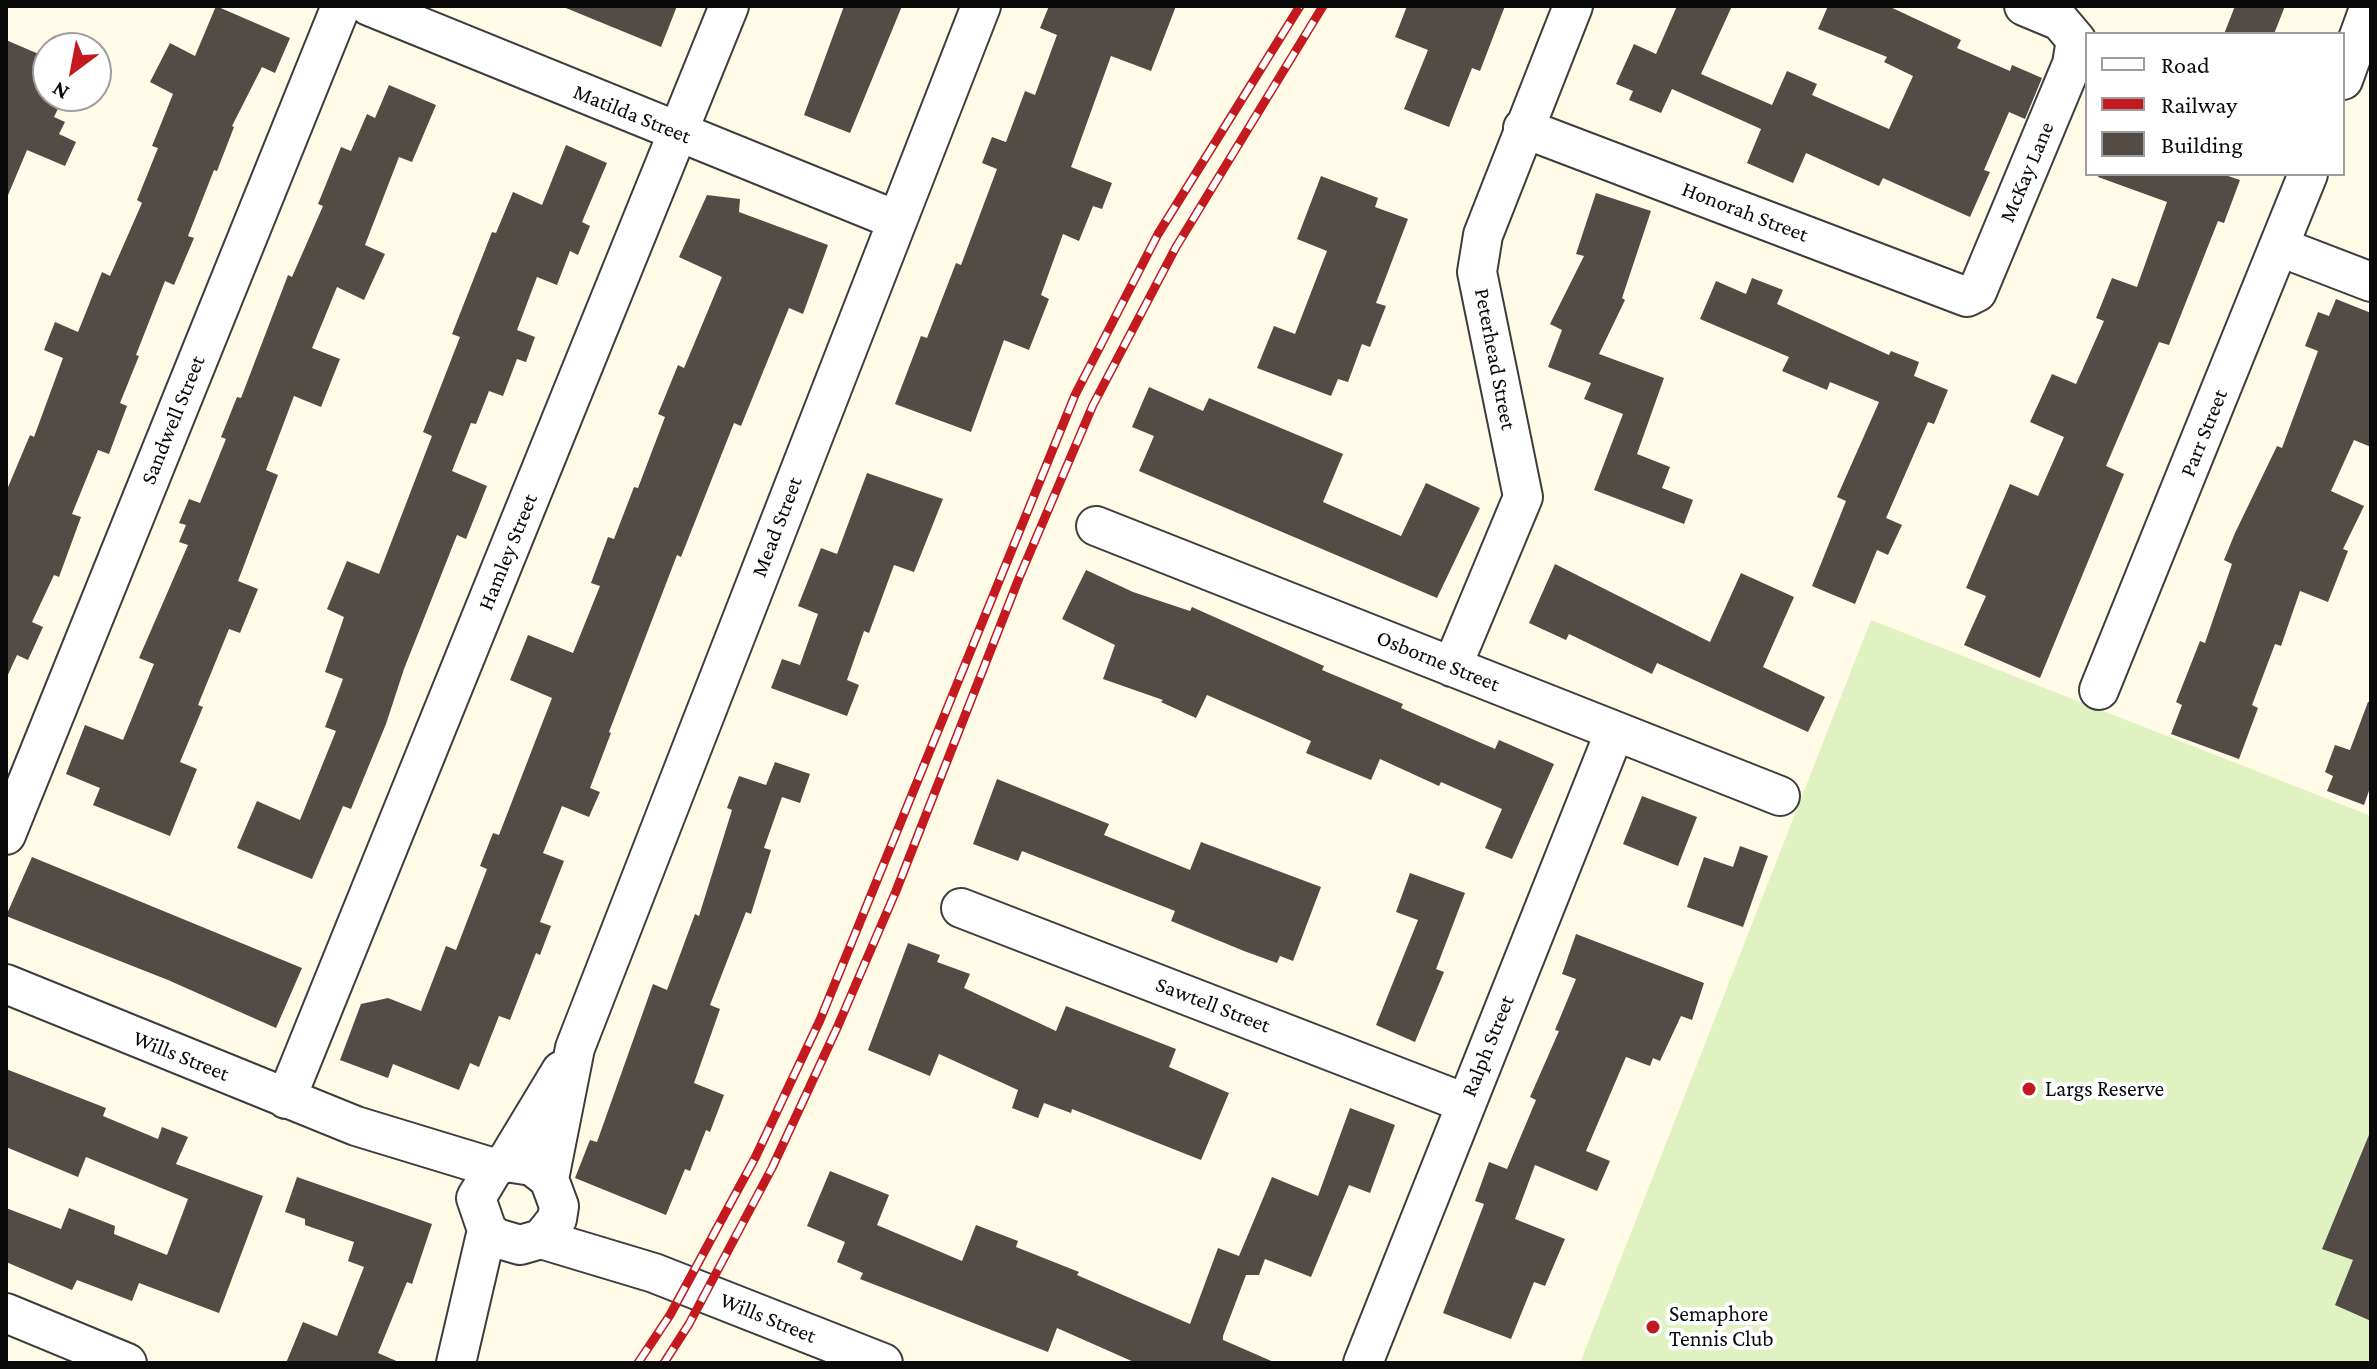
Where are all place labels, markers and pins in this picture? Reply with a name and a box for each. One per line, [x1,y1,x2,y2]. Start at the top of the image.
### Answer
place label: Largs Reserve [2045,1076,2164,1102]
marker: Largs Reserve [2020,1080,2038,1098]
place label: Semaphore Tennis Club [1669,1301,1774,1352]
marker: Semaphore Tennis Club [1644,1318,1662,1336]

